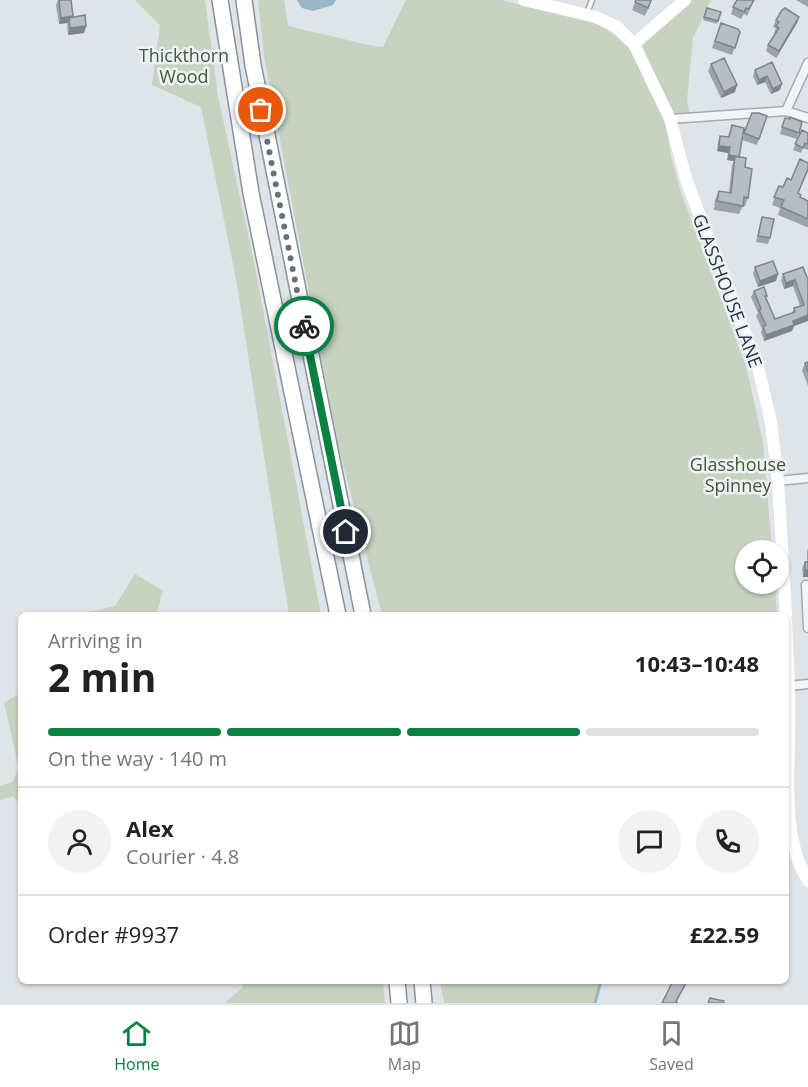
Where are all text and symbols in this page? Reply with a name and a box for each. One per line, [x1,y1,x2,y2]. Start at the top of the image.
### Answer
park label: Thickthorn Wood [139,43,229,88]
pin [235,84,286,135]
icon: bag [244,93,277,126]
street label: GLASSHOUSE LANE [688,210,768,371]
courier [274,296,334,356]
icon: bike [288,310,321,343]
park label: Glasshouse Spinney [690,452,786,497]
pin [320,506,371,557]
icon: home [329,515,362,548]
map controls [735,540,789,594]
button: locate [735,540,789,594]
text: Arriving in [48,627,143,654]
text: 10:43–10:48 [635,648,759,678]
text: 2 min [48,650,156,703]
text: On the way · 140 m [48,745,227,772]
button: person [48,810,111,873]
button: chat [618,810,681,873]
button: phone [696,810,759,873]
text: Alex [126,813,174,843]
text: Courier · 4.8 [126,843,239,870]
text: Order #9937 [48,919,179,949]
text: £22.59 [690,919,759,949]
tab: Home [114,1017,159,1075]
tab: Map [388,1017,421,1075]
tab: Saved [649,1017,694,1075]

